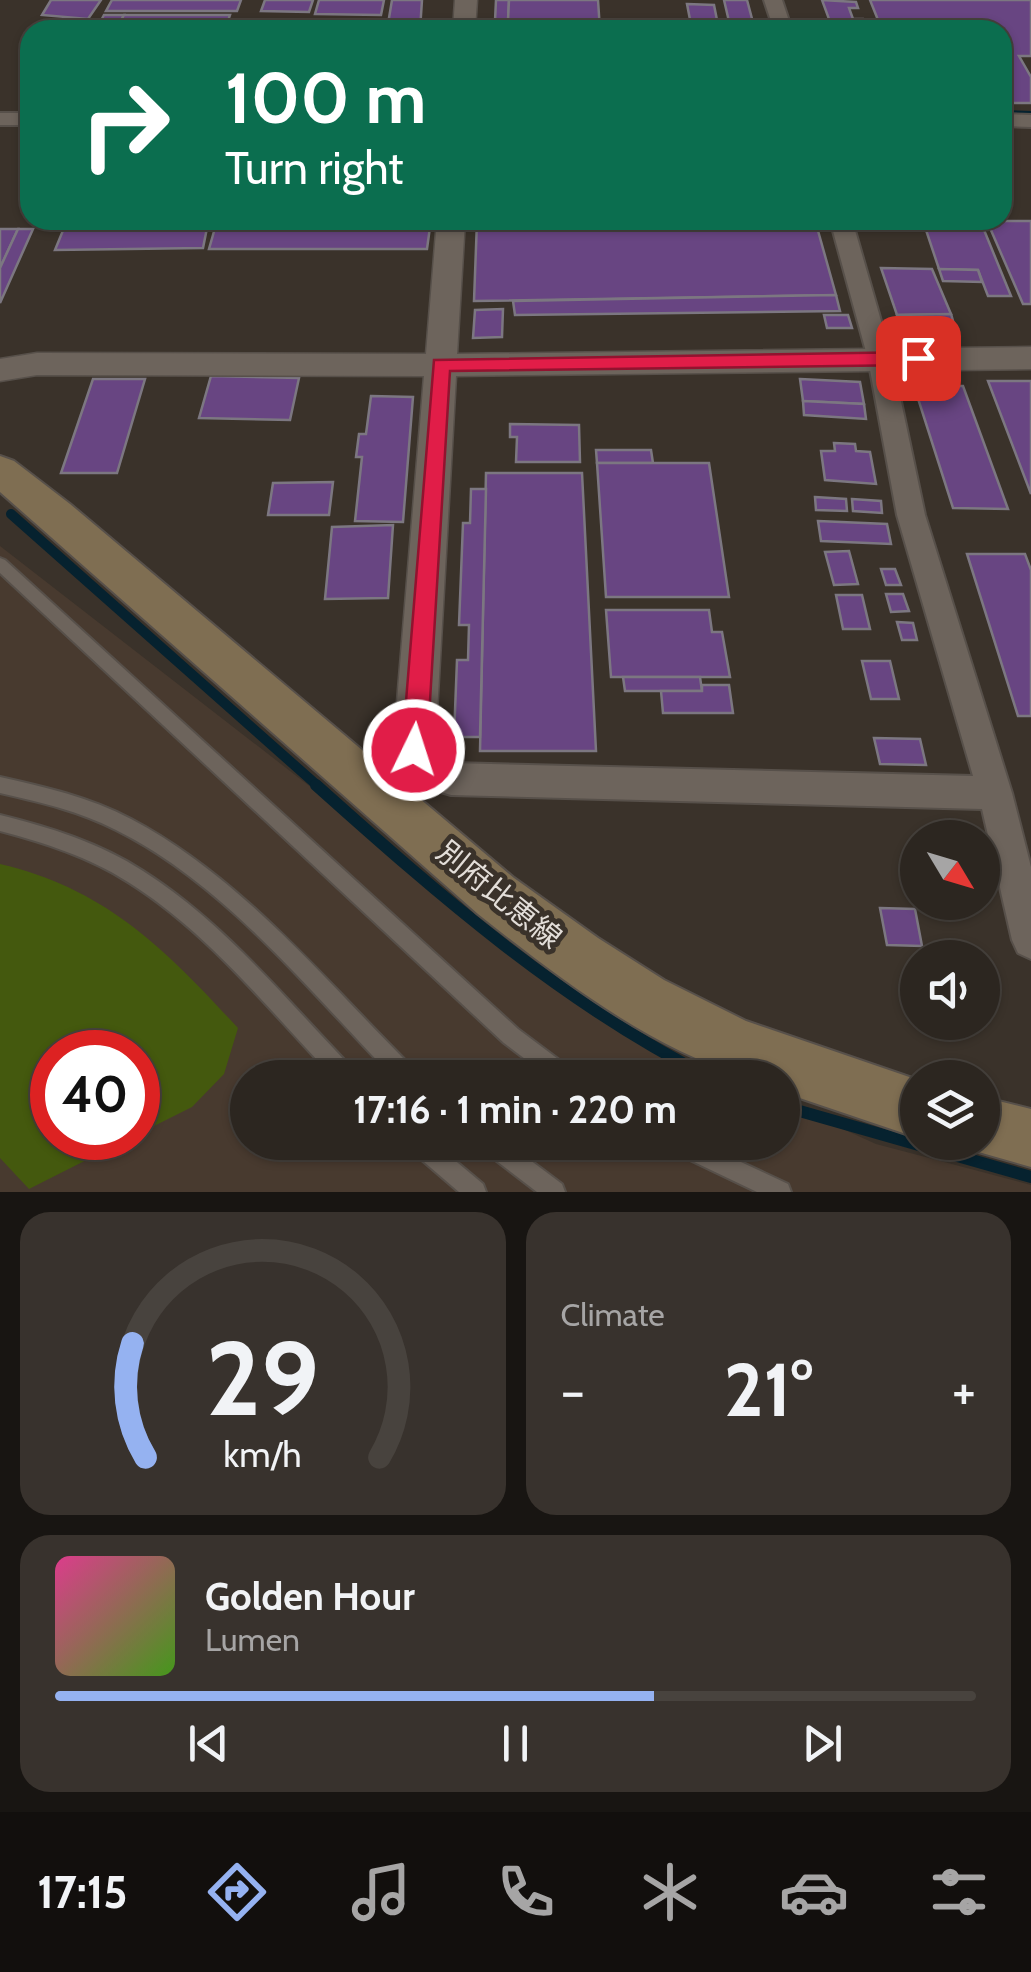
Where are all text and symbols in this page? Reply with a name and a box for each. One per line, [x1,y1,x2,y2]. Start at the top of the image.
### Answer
text: 100 m [225,55,426,141]
icon: right [60,60,190,190]
text: Turn right [225,141,404,195]
pin [876,316,961,401]
icon: arrive [891,331,946,386]
position arrow [362,698,466,802]
north arrow [900,820,1000,920]
map controls [900,820,1000,1160]
street label: 別府比恵線 [429,833,569,956]
button: sound [900,940,1000,1040]
speed limit sign: 40 [30,1030,160,1160]
button: layers [900,1060,1000,1160]
text: 17:16 · 1 min · 220 m [353,1086,677,1133]
text: Climate [561,1295,665,1334]
text: 29 [206,1315,319,1441]
text: 21° [724,1344,813,1435]
text: − [561,1357,585,1424]
text: + [952,1357,976,1424]
text: km/h [224,1433,302,1476]
text: Golden Hour [205,1573,415,1620]
text: Lumen [205,1620,300,1659]
icon: previous [181,1716,236,1771]
icon: pause [488,1716,543,1771]
icon: next [795,1716,850,1771]
icon: directions [202,1857,272,1927]
icon: music [346,1857,416,1927]
icon: phone [491,1857,561,1927]
icon: climate [635,1857,705,1927]
icon: car [779,1857,849,1927]
icon: filters [924,1857,994,1927]
text: 17:15 [37,1865,128,1919]

